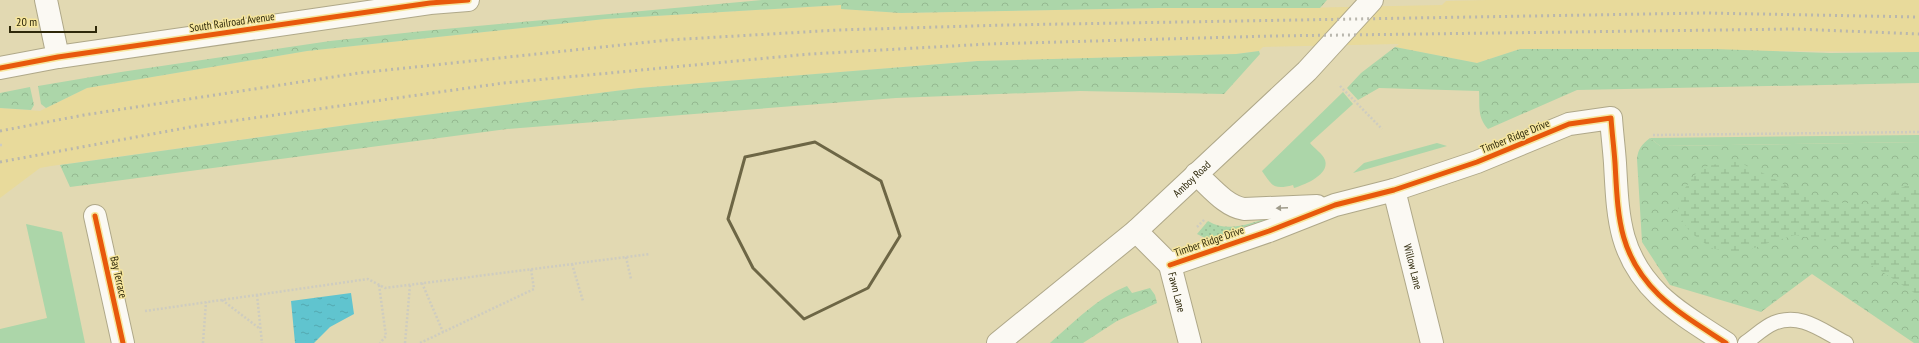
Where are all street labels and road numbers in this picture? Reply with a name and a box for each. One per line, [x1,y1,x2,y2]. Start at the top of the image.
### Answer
street label: South Railroad Avenue [189,9,276,35]
street label: Timber Ridge Drive [1478,116,1552,156]
street label: Amboy Road [1170,158,1214,200]
street label: Timber Ridge Drive [1172,222,1246,260]
street label: Willow Lane [1401,242,1426,291]
street label: Bay Terrace [107,255,131,300]
street label: Fawn Lane [1165,271,1189,314]

